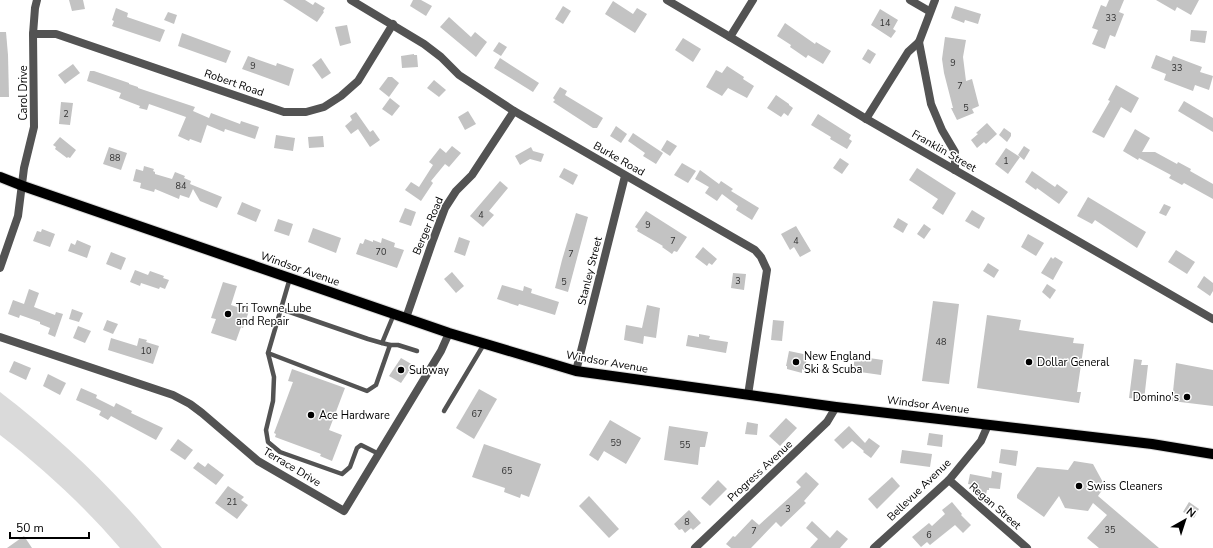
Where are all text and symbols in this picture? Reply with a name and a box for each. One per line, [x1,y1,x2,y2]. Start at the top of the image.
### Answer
house number: 33 [1106,12,1116,24]
house number: 14 [880,17,891,29]
house number: 9 [950,57,956,69]
house number: 9 [250,60,256,72]
house number: 33 [1172,62,1182,74]
street label: Carol Drive [16,65,31,121]
street label: Robert Road [202,66,266,100]
house number: 7 [957,80,963,92]
house number: 5 [963,102,969,114]
house number: 2 [63,108,69,120]
street label: Franklin Street [909,126,979,176]
street label: Burke Road [590,138,648,180]
house number: 88 [110,152,120,164]
house number: 1 [1003,155,1009,167]
house number: 84 [176,180,187,192]
street label: Berger Road [409,195,447,257]
house number: 4 [478,209,484,221]
house number: 9 [645,219,651,231]
street label: Stanley Street [574,235,606,307]
house number: 7 [670,235,676,247]
house number: 4 [793,235,799,247]
house number: 70 [376,246,386,258]
street label: Windsor Avenue [258,248,342,290]
house number: 7 [568,248,574,260]
house number: 3 [735,275,741,287]
house number: 5 [561,276,567,288]
place label: Tri Towne Lube and Repair [236,301,312,329]
marker: Tri Towne Lube and Repair [223,309,233,319]
house number: 48 [936,336,946,348]
house number: 10 [141,345,151,357]
street label: Windsor Avenue [565,347,649,377]
place label: New England Ski & Scuba [804,349,871,377]
place label: Dollar General [1037,355,1110,370]
marker: New England Ski & Scuba [791,357,801,367]
marker: Dollar General [1024,357,1034,367]
place label: Subway [409,363,449,378]
marker: Subway [396,365,406,375]
place label: Domino's [1133,390,1179,405]
marker: Domino's [1182,392,1192,402]
street label: Windsor Avenue [886,393,970,418]
place label: Ace Hardware [319,408,390,423]
house number: 67 [472,408,482,420]
marker: Ace Hardware [306,410,316,420]
house number: 59 [611,437,621,449]
street label: Progress Avenue [724,437,796,505]
house number: 55 [680,439,690,451]
street label: Terrace Drive [260,444,324,490]
street label: Bellevue Avenue [884,456,954,524]
house number: 65 [502,465,512,477]
street label: Regan Street [966,479,1024,533]
place label: Swiss Cleaners [1087,479,1162,494]
marker: Swiss Cleaners [1074,481,1084,491]
house number: 21 [227,496,237,508]
north arrow [1165,500,1205,540]
house number: 3 [785,503,791,515]
text: N [1183,504,1199,521]
scale bar [10,514,89,540]
house number: 8 [684,516,690,528]
text: 50 m [16,520,44,536]
house number: 35 [1105,524,1115,536]
house number: 7 [751,525,757,537]
house number: 6 [926,529,932,541]

